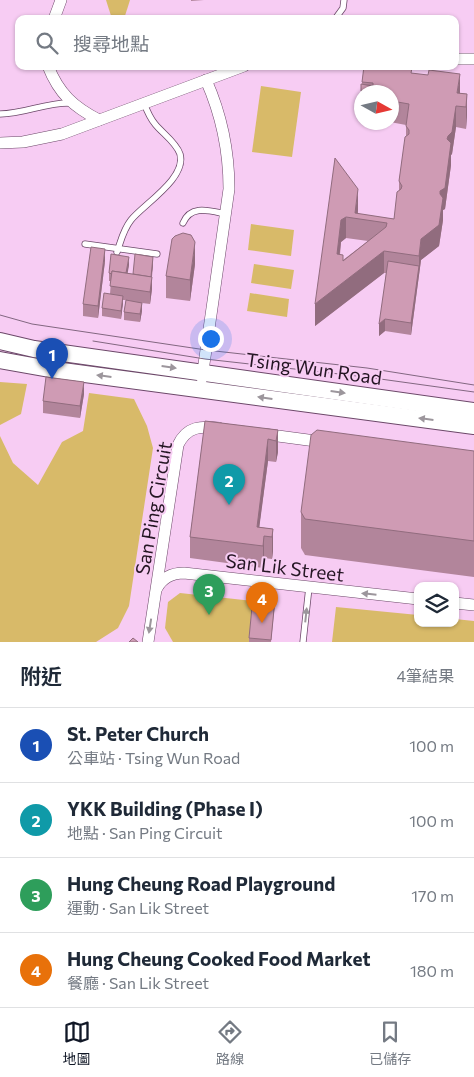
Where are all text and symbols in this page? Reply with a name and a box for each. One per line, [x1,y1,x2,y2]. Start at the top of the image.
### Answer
search box [15,15,459,70]
icon: search [33,29,61,57]
text: 搜尋地點 [73,32,149,55]
north arrow [354,85,399,130]
your location [198,326,224,352]
pin: 1 [36,338,68,379]
street label: Tsing Wun Road [245,347,383,389]
one-way arrow [161,364,177,372]
one-way arrow [95,372,111,380]
one-way arrow [330,388,346,396]
one-way arrow [256,394,272,402]
one-way arrow [417,415,433,423]
street label: San Ping Circuit [130,439,176,577]
pin: 2 [213,464,245,505]
street label: San Lik Street [225,548,346,586]
pin: 3 [193,574,225,615]
pin: 4 [246,582,278,623]
map controls [414,582,459,627]
button: layers [414,582,459,627]
one-way arrow [361,590,377,598]
one-way arrow [302,606,310,622]
one-way arrow [146,618,154,634]
text: 附近 [20,663,62,688]
text: 4筆結果 [396,666,454,685]
text: St. Peter Church [67,722,209,745]
text: 1 [32,736,40,755]
text: 100 m [409,736,454,755]
text: 公車站 · Tsing Wun Road [67,748,240,767]
text: YKK Building (Phase I) [67,797,263,820]
text: 2 [31,811,41,830]
text: 100 m [409,811,454,830]
text: 地點 · San Ping Circuit [67,823,223,842]
text: Hung Cheung Road Playground [67,872,335,895]
text: 3 [31,886,41,905]
text: 170 m [411,886,454,905]
text: 運動 · San Lik Street [67,898,209,917]
text: Hung Cheung Cooked Food Market [67,947,370,970]
text: 4 [31,961,41,980]
text: 180 m [410,961,454,980]
text: 餐廳 · San Lik Street [67,973,209,992]
tab: 地圖 [63,1018,91,1068]
tab: 路線 [216,1018,244,1068]
tab: 已儲存 [369,1018,411,1068]

